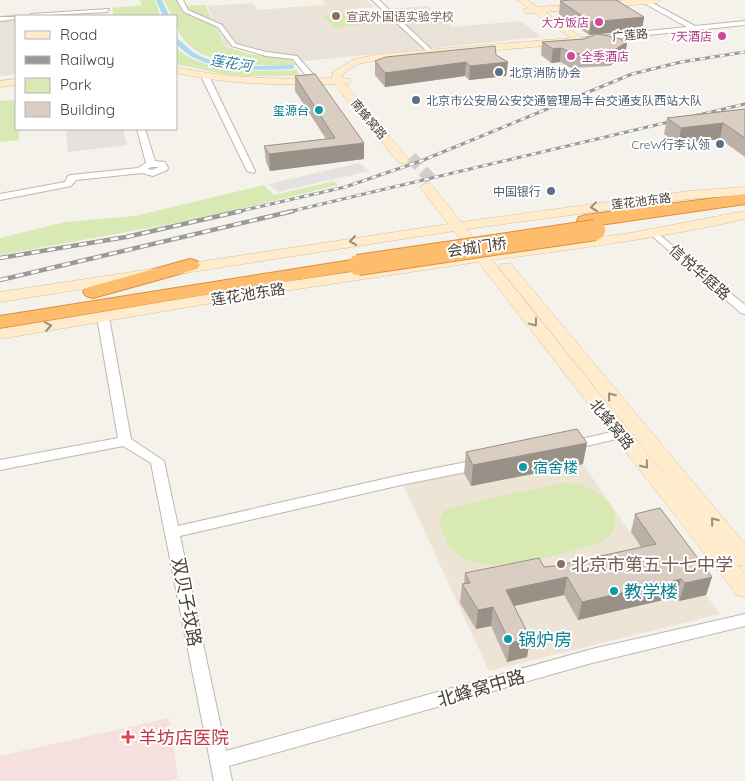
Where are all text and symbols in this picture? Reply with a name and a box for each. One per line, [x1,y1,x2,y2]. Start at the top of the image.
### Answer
place label: 宣武外国语实验学校 [346,9,454,24]
marker: 宣武外国语实验学校 [330,10,342,22]
legend [15,15,178,130]
place label: 大方饭店 [541,15,589,30]
marker: 大方饭店 [593,16,605,28]
text: Road [60,25,97,44]
street label: 广莲路 [611,26,649,44]
place label: 7天酒店 [670,29,712,44]
marker: 7天酒店 [716,30,728,42]
place label: 全季酒店 [581,49,629,64]
text: Railway [60,50,115,69]
marker: 全季酒店 [565,50,577,62]
water label: 莲花河 [209,51,256,76]
place label: 北京消防协会 [509,65,581,80]
marker: 北京消防协会 [493,66,505,78]
text: Park [60,75,92,94]
place label: 北京市公安局公安交通管理局丰台交通支队西站大队 [426,93,702,108]
marker: 北京市公安局公安交通管理局丰台交通支队西站大队 [410,94,422,106]
street label: 南蜂窝路 [348,96,390,142]
text: Building [60,100,115,119]
place label: 玺源台 [273,103,309,118]
marker: 玺源台 [313,104,325,116]
place label: CreW行李认领 [632,137,710,152]
marker: CreW行李认领 [714,138,726,150]
place label: 中国银行 [493,184,541,199]
marker: 中国银行 [545,185,557,197]
street label: 莲花池东路 [610,190,672,212]
one-way arrow [590,201,598,212]
street label: 会城门桥 [446,233,508,261]
one-way arrow [348,235,356,246]
street label: 信悦华庭路 [665,240,735,304]
street label: 莲花池东路 [209,279,287,309]
one-way arrow [528,317,537,327]
one-way arrow [44,321,52,332]
one-way arrow [608,393,616,402]
street label: 北蜂窝路 [586,395,638,453]
place label: 宿舍楼 [533,458,578,477]
one-way arrow [639,459,648,469]
marker: 宿舍楼 [517,461,529,473]
one-way arrow [711,518,720,527]
place label: 北京市第五十七中学 [571,553,733,576]
street label: 双贝子坟路 [167,556,207,648]
marker: 北京市第五十七中学 [555,558,567,570]
place label: 教学楼 [624,580,678,603]
marker: 教学楼 [608,585,620,597]
place label: 锅炉房 [518,628,572,651]
marker: 锅炉房 [502,633,514,645]
street label: 北蜂窝中路 [435,665,527,711]
place label: 羊坊店医院 [139,726,229,749]
marker: 羊坊店医院 [121,730,135,744]

